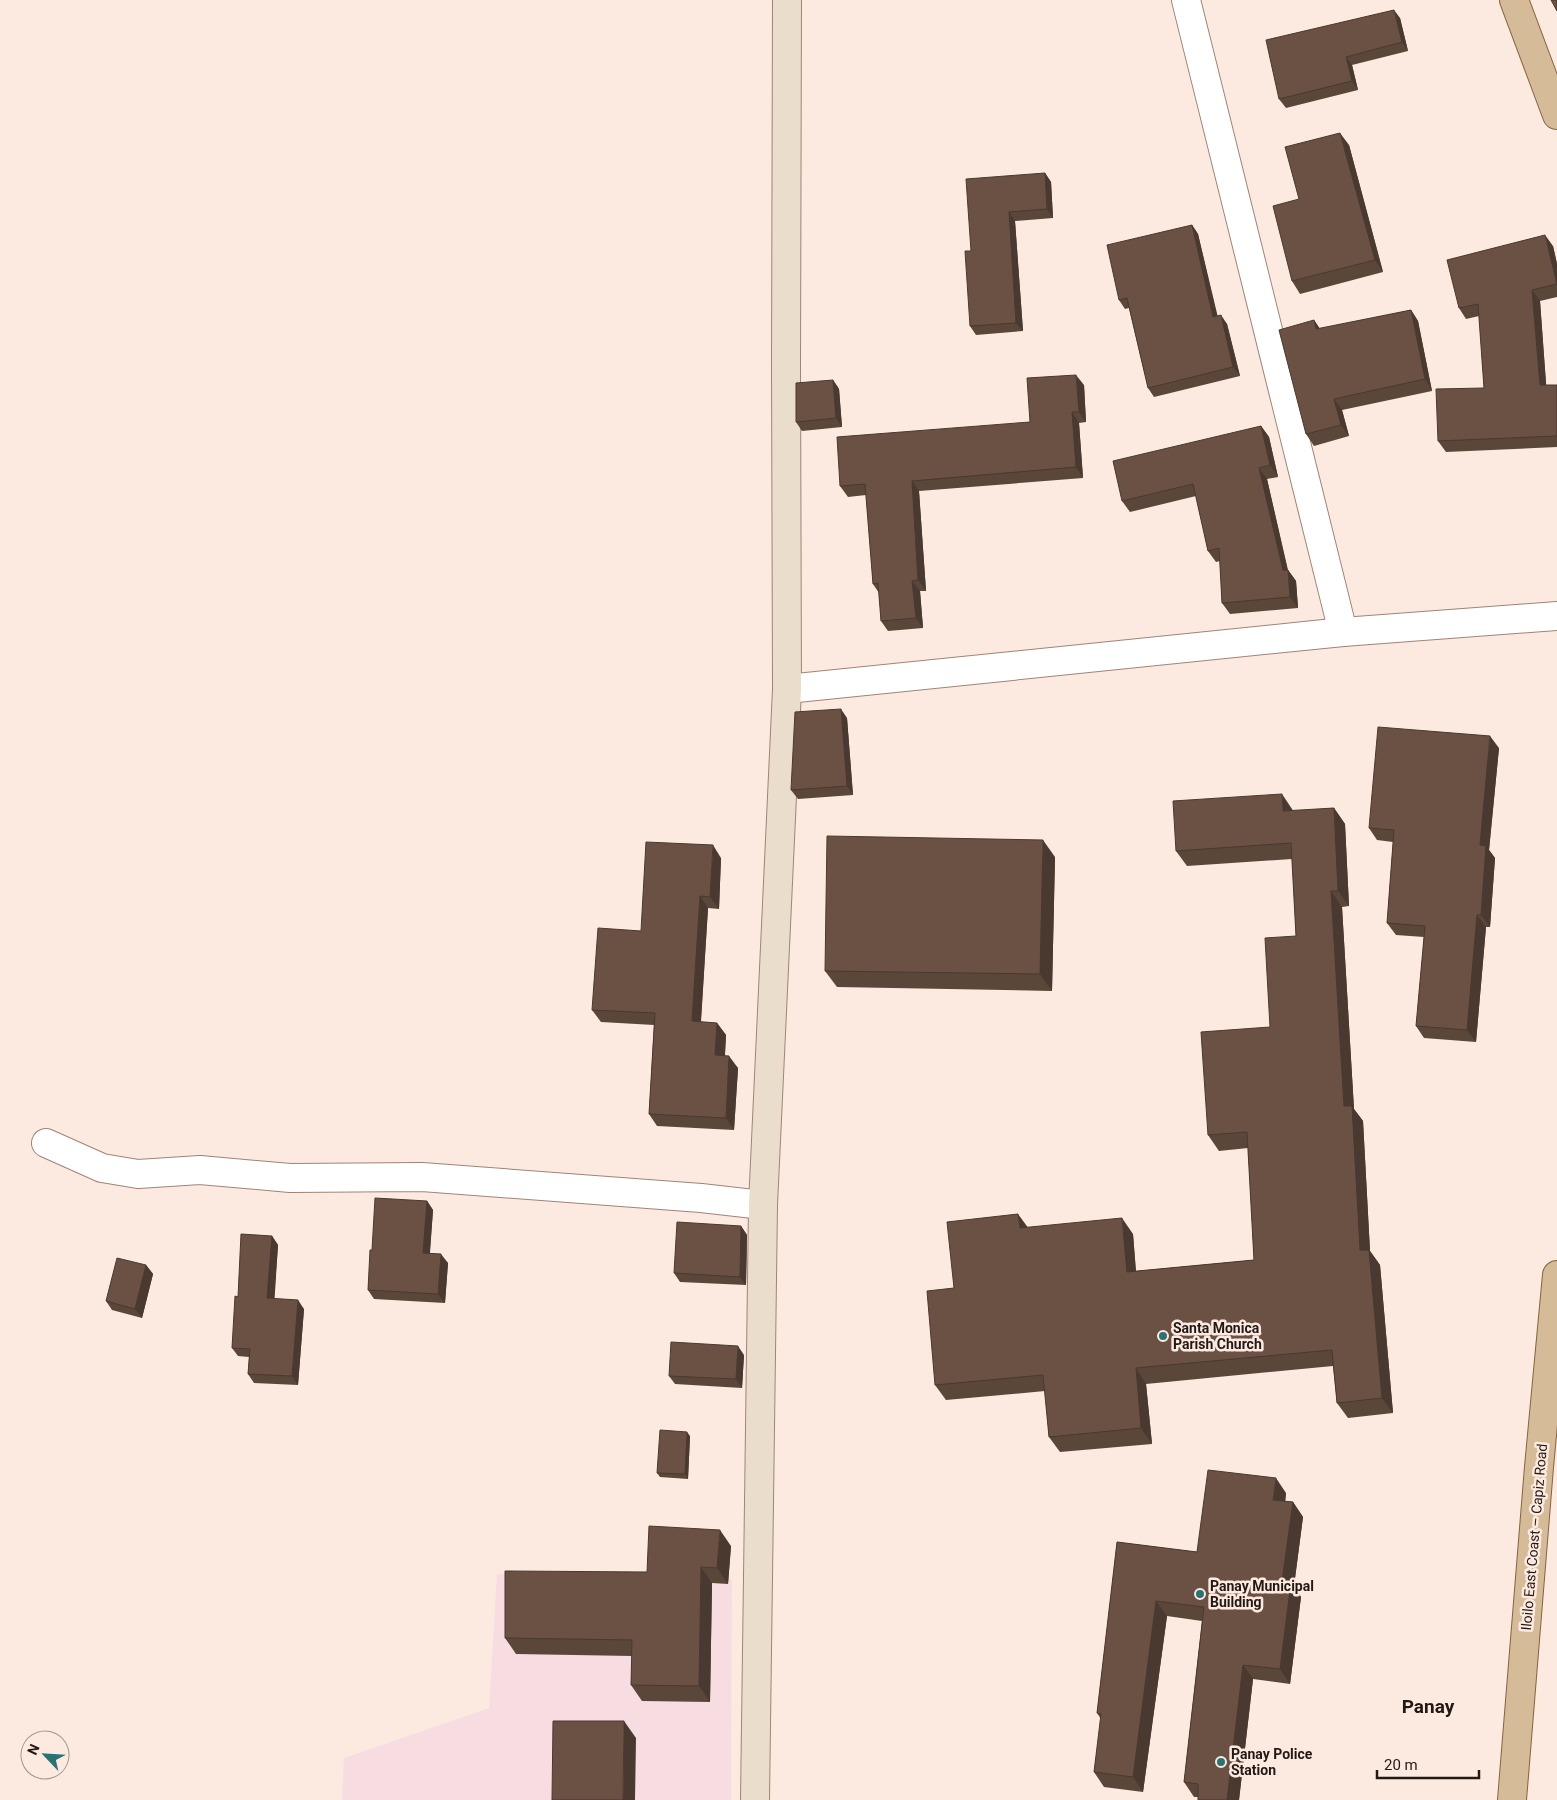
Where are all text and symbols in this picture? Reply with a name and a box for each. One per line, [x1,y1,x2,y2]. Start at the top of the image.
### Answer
place label: Santa Monica Parish Church [1173,1320,1262,1352]
marker: Santa Monica Parish Church [1157,1330,1169,1342]
street label: Iloilo East Coast – Capiz Road [1518,1443,1550,1631]
place label: Panay Municipal Building [1210,1578,1314,1610]
marker: Panay Municipal Building [1194,1588,1206,1600]
district label: Panay [1402,1695,1455,1718]
north arrow [20,1730,70,1780]
text: N [24,1742,43,1757]
place label: Panay Police Station [1231,1746,1313,1778]
scale bar [1377,1748,1480,1780]
marker: Panay Police Station [1215,1756,1227,1768]
text: 20 m [1384,1756,1418,1774]

